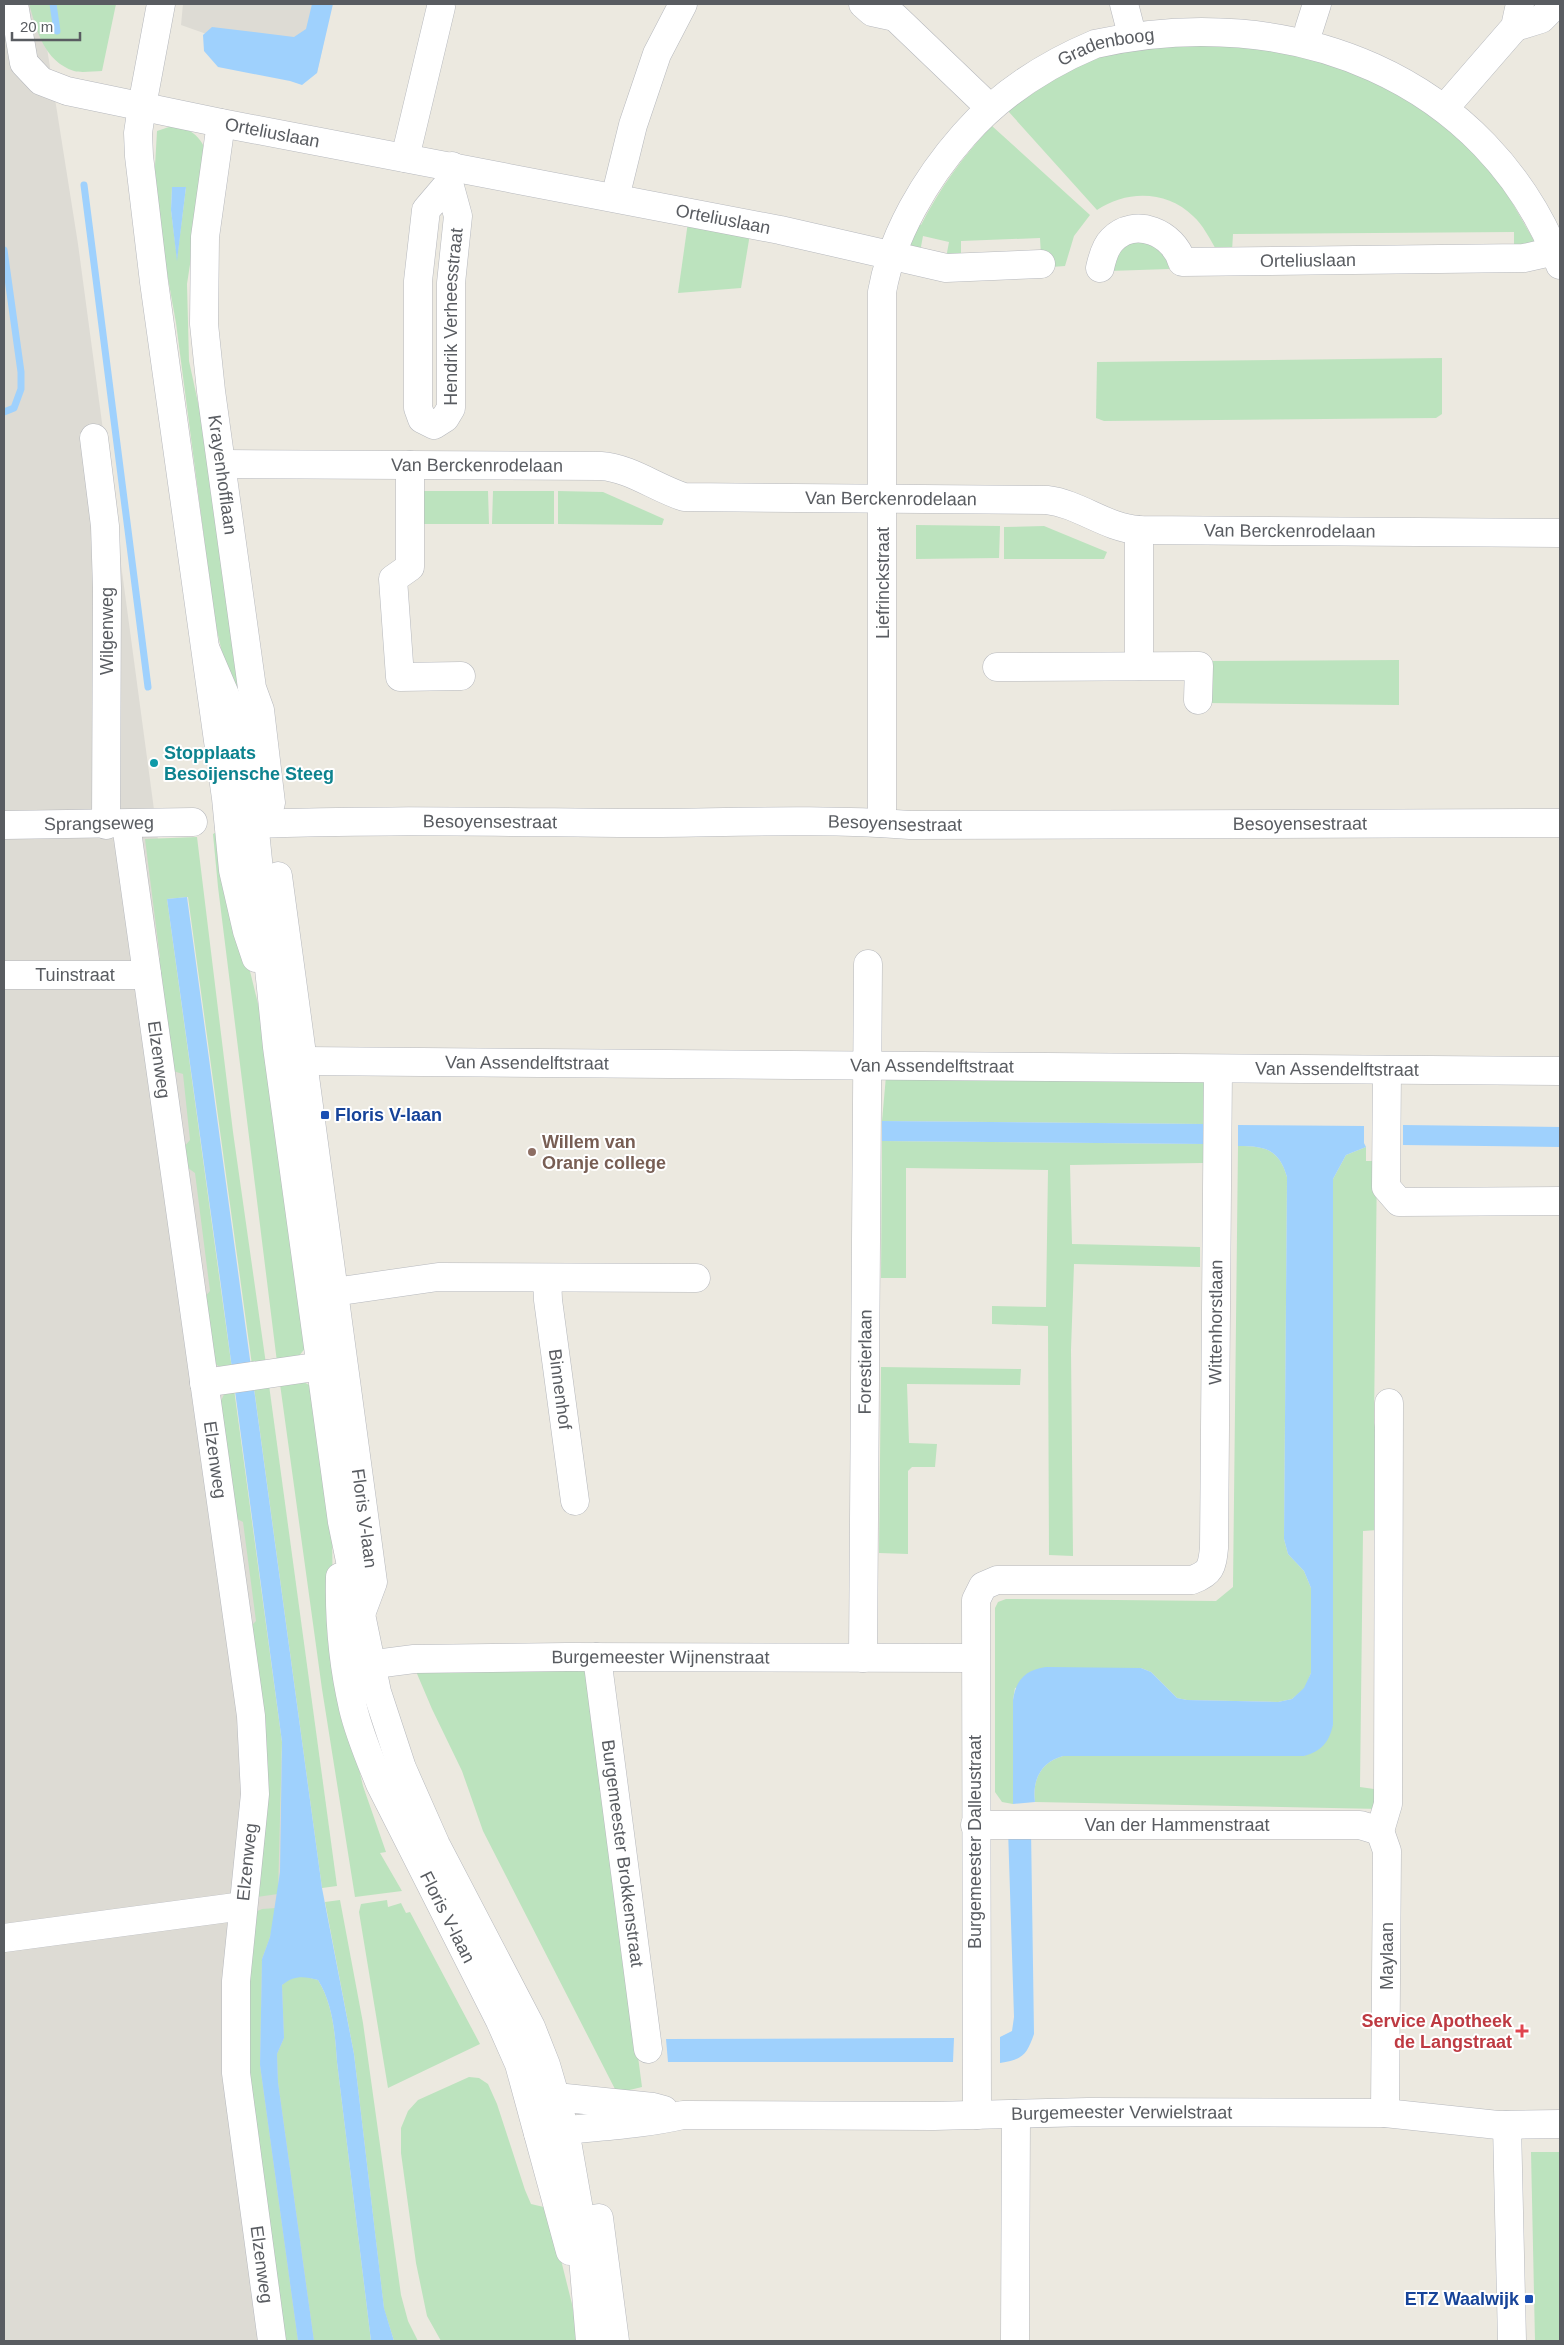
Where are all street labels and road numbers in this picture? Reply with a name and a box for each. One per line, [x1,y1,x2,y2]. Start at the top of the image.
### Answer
street label: Gradenboog [1054,24,1155,70]
street label: Orteliuslaan [223,114,321,152]
street label: Orteliuslaan [674,200,772,238]
street label: Hendrik Verheesstraat [441,227,467,406]
street label: Orteliuslaan [1260,250,1356,271]
street label: Krayenhofflaan [204,413,241,536]
street label: Van Berckenrodelaan [391,455,563,476]
street label: Van Berckenrodelaan [805,488,977,509]
street label: Van Berckenrodelaan [1204,520,1376,542]
street label: Liefrinckstraat [873,527,893,639]
street label: Wilgenweg [97,587,117,675]
street label: Besoyensestraat [423,811,557,832]
street label: Besoyensestraat [828,812,962,835]
street label: Sprangseweg [44,813,154,834]
street label: Besoyensestraat [1233,814,1367,834]
street label: Tuinstraat [35,965,115,985]
street label: Elzenweg [144,1020,174,1100]
street label: Van Assendelftstraat [445,1052,609,1073]
street label: Van Assendelftstraat [850,1055,1014,1077]
street label: Van Assendelftstraat [1255,1059,1419,1080]
street label: Wittenhorstlaan [1205,1260,1226,1385]
street label: Forestierlaan [855,1309,876,1415]
street label: Binnenhof [545,1348,575,1432]
street label: Elzenweg [200,1420,230,1500]
street label: Floris V-laan [348,1467,381,1569]
street label: Burgemeester Wijnenstraat [551,1647,770,1667]
street label: Burgemeester Dalleustraat [965,1735,985,1949]
street label: Burgemeester Brokkenstraat [598,1738,647,1968]
street label: Van der Hammenstraat [1085,1815,1269,1835]
street label: Elzenweg [233,1822,261,1902]
street label: Floris V-laan [416,1868,479,1966]
street label: Maylaan [1377,1922,1397,1990]
street label: Burgemeester Verwielstraat [1011,2102,1232,2124]
street label: Elzenweg [247,2224,277,2305]

